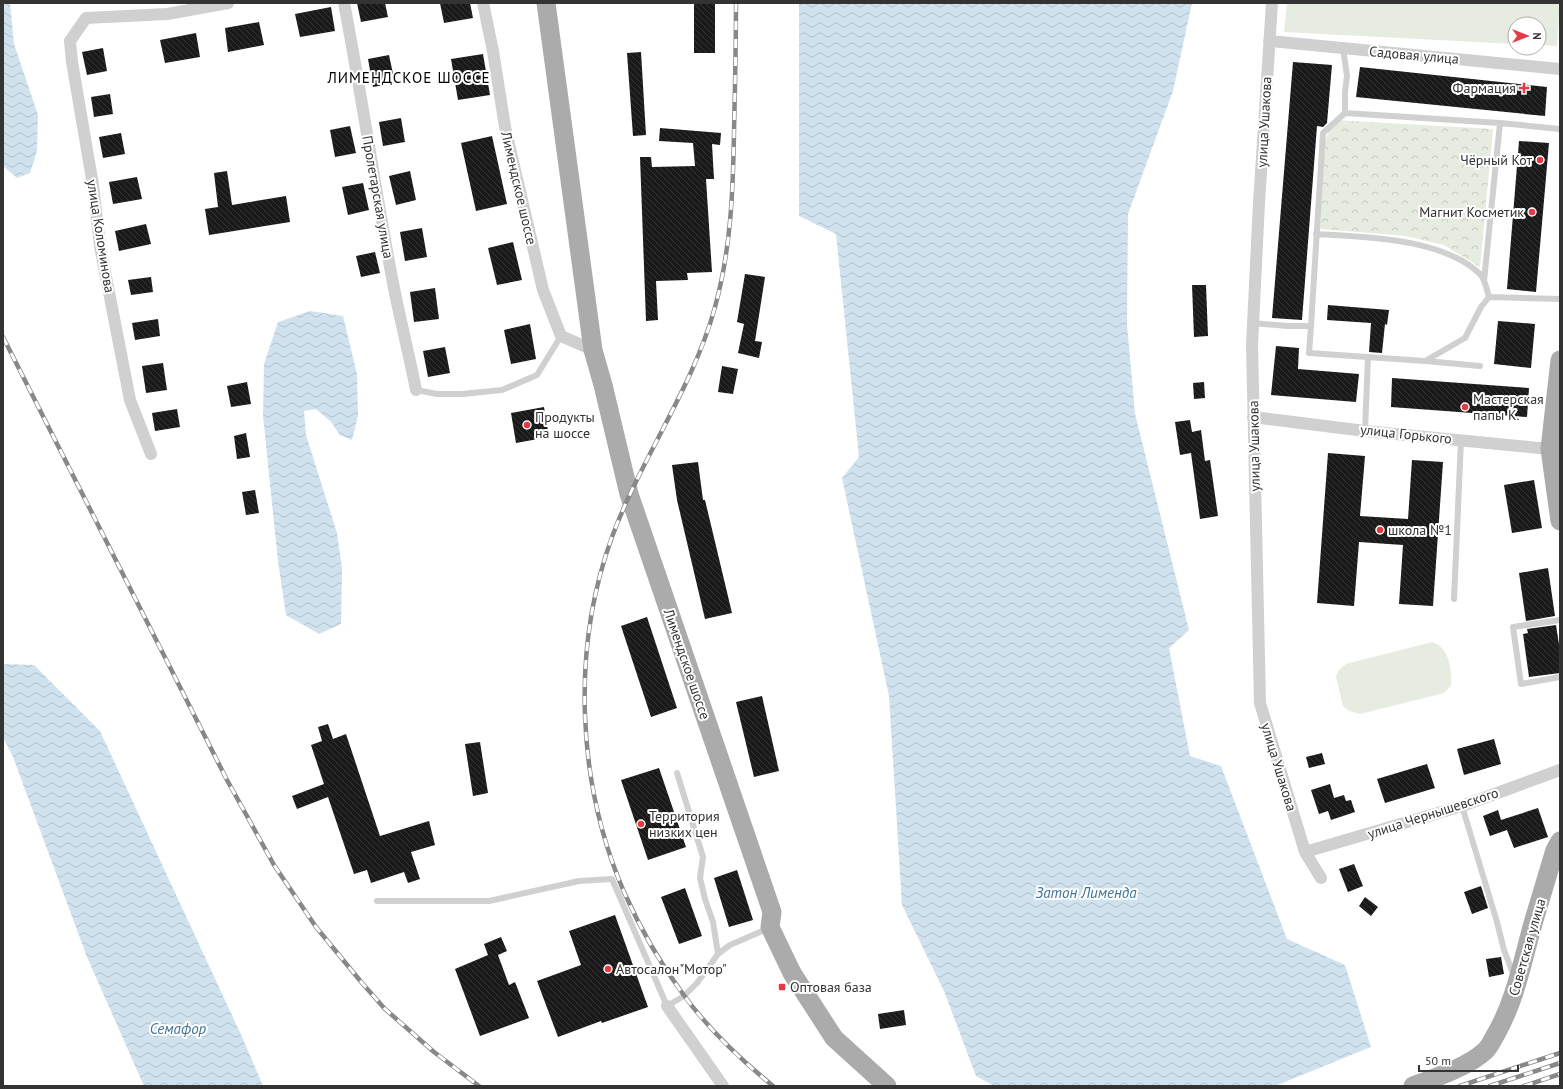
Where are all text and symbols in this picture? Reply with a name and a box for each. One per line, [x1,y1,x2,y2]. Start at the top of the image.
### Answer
north arrow [1507,16,1547,56]
text: N [1530,32,1544,40]
street label: Садовая улица [1368,42,1460,68]
district label: ЛИМЕНДСКОЕ ШОССЕ [326,68,491,87]
street label: улица Ушакова [1253,76,1275,168]
place label: Фармация [1453,79,1516,97]
marker: Фармация [1519,83,1529,93]
street label: Лимендское шоссе [497,129,541,246]
street label: Пролетарская улица [358,134,398,260]
place label: Чёрный Кот [1460,151,1532,169]
marker: Чёрный Кот [1535,155,1545,165]
street label: улица Коломинова [83,178,119,294]
place label: Магнит Косметик [1419,203,1524,221]
marker: Магнит Косметик [1527,207,1537,217]
place label: Мастерская папы К. [1473,390,1544,424]
street label: улица Ушакова [1244,400,1264,492]
marker: Мастерская папы К. [1460,402,1470,412]
place label: Продукты на шоссе [535,408,595,442]
marker: Продукты на шоссе [522,420,532,430]
street label: улица Горького [1359,420,1453,448]
place label: школа №1 [1388,521,1452,539]
marker: школа №1 [1375,525,1385,535]
street label: Лимендское шоссе [659,605,714,722]
street label: улица Ушакова [1257,721,1301,813]
street label: улица Чернышевского [1365,783,1501,843]
place label: Территория низких цен [649,807,720,841]
marker: Территория низких цен [636,819,646,829]
water label: Затон Лименда [1035,883,1137,902]
street label: Советская улица [1505,896,1550,998]
place label: Автосалон"Мотор" [616,960,727,978]
marker: Автосалон"Мотор" [603,964,613,974]
place label: Оптовая база [790,978,872,996]
marker: Оптовая база [777,982,787,992]
water label: Семафор [150,1019,207,1038]
scale bar [1419,1047,1518,1073]
text: 50 m [1425,1053,1451,1068]

